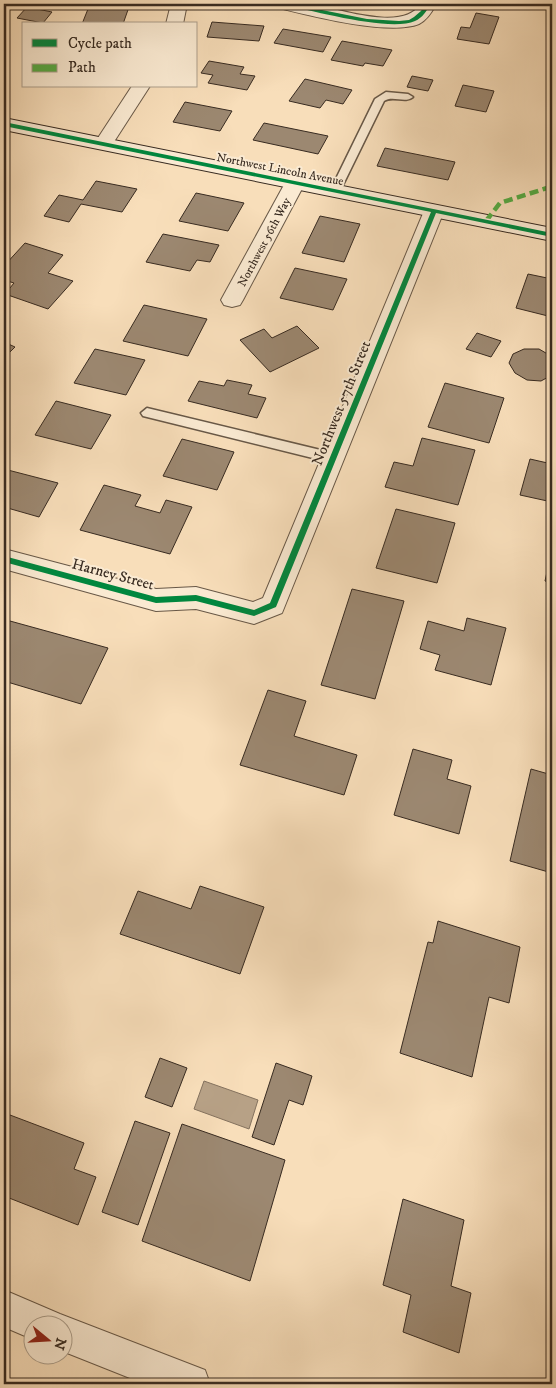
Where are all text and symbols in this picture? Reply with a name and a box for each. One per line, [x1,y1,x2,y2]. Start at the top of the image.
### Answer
legend [22,22,198,88]
text: Cycle path [68,34,132,53]
text: Path [68,58,96,77]
street label: Northwest Lincoln Avenue [215,150,345,189]
street label: Northwest 56th Way [235,195,294,289]
street label: Northwest 57th Street [308,338,375,468]
street label: Harney Street [70,554,156,595]
north arrow [22,1316,72,1366]
text: N [49,1335,70,1352]

